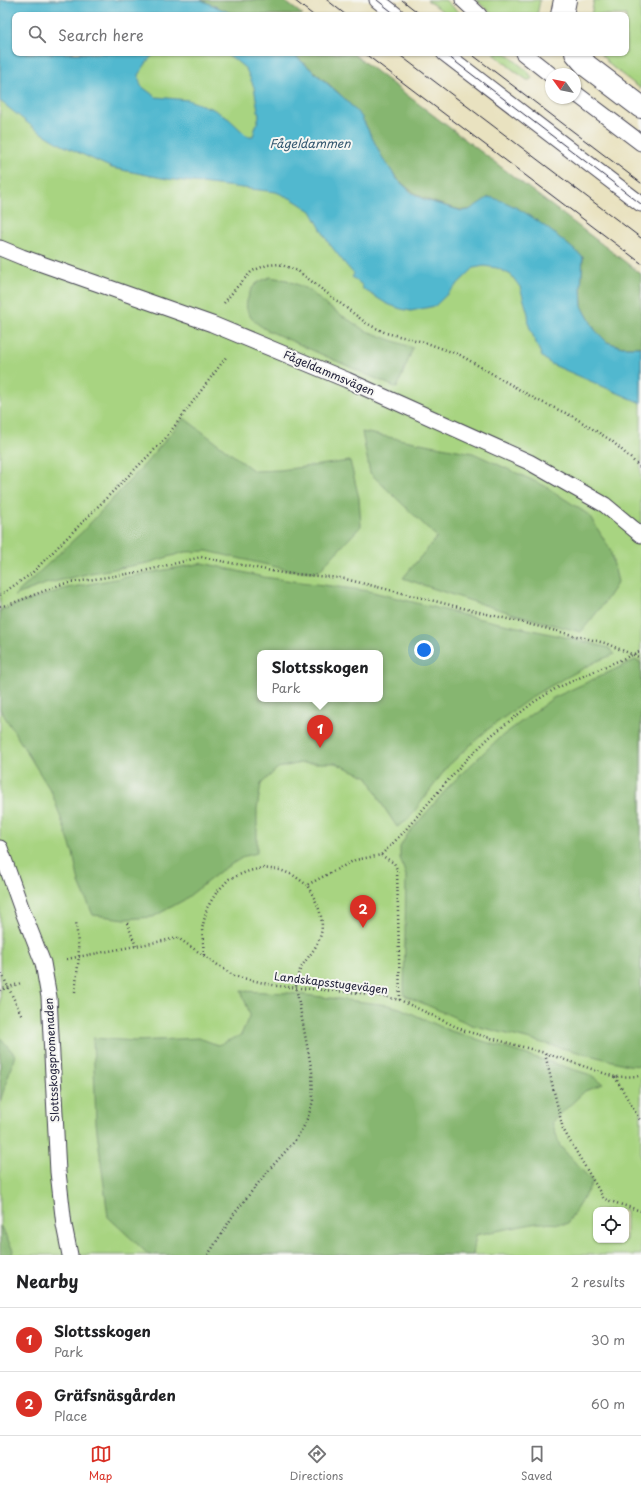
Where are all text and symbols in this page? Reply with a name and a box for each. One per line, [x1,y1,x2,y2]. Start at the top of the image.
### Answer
search box [12,12,629,56]
icon: search [26,23,48,45]
text: Search here [58,23,144,46]
north arrow [545,68,581,104]
water label: Fågeldammen [270,134,351,152]
street label: Fågeldammsvägen [281,346,377,399]
your location [414,640,434,660]
popup [257,650,383,702]
text: Slottsskogen [272,655,368,678]
text: Park [272,678,301,697]
pin: 1 [307,715,333,748]
pin: 2 [350,895,376,928]
street label: Landskapsstugevägen [273,967,389,998]
street label: Slottsskogspromenaden [40,997,63,1123]
map controls [593,1207,629,1243]
button: locate [593,1207,629,1243]
text: Nearby [16,1268,78,1294]
text: 2 results [571,1272,625,1291]
text: Slottsskogen [54,1319,151,1342]
text: 1 [26,1330,32,1349]
text: 30 m [591,1330,625,1349]
text: Park [54,1342,83,1361]
text: Gräfsnäsgården [54,1383,176,1406]
text: 2 [24,1394,34,1413]
text: 60 m [591,1394,625,1413]
text: Place [54,1406,87,1425]
tab: Map [89,1443,112,1484]
tab: Directions [290,1443,343,1484]
tab: Saved [521,1443,552,1484]

